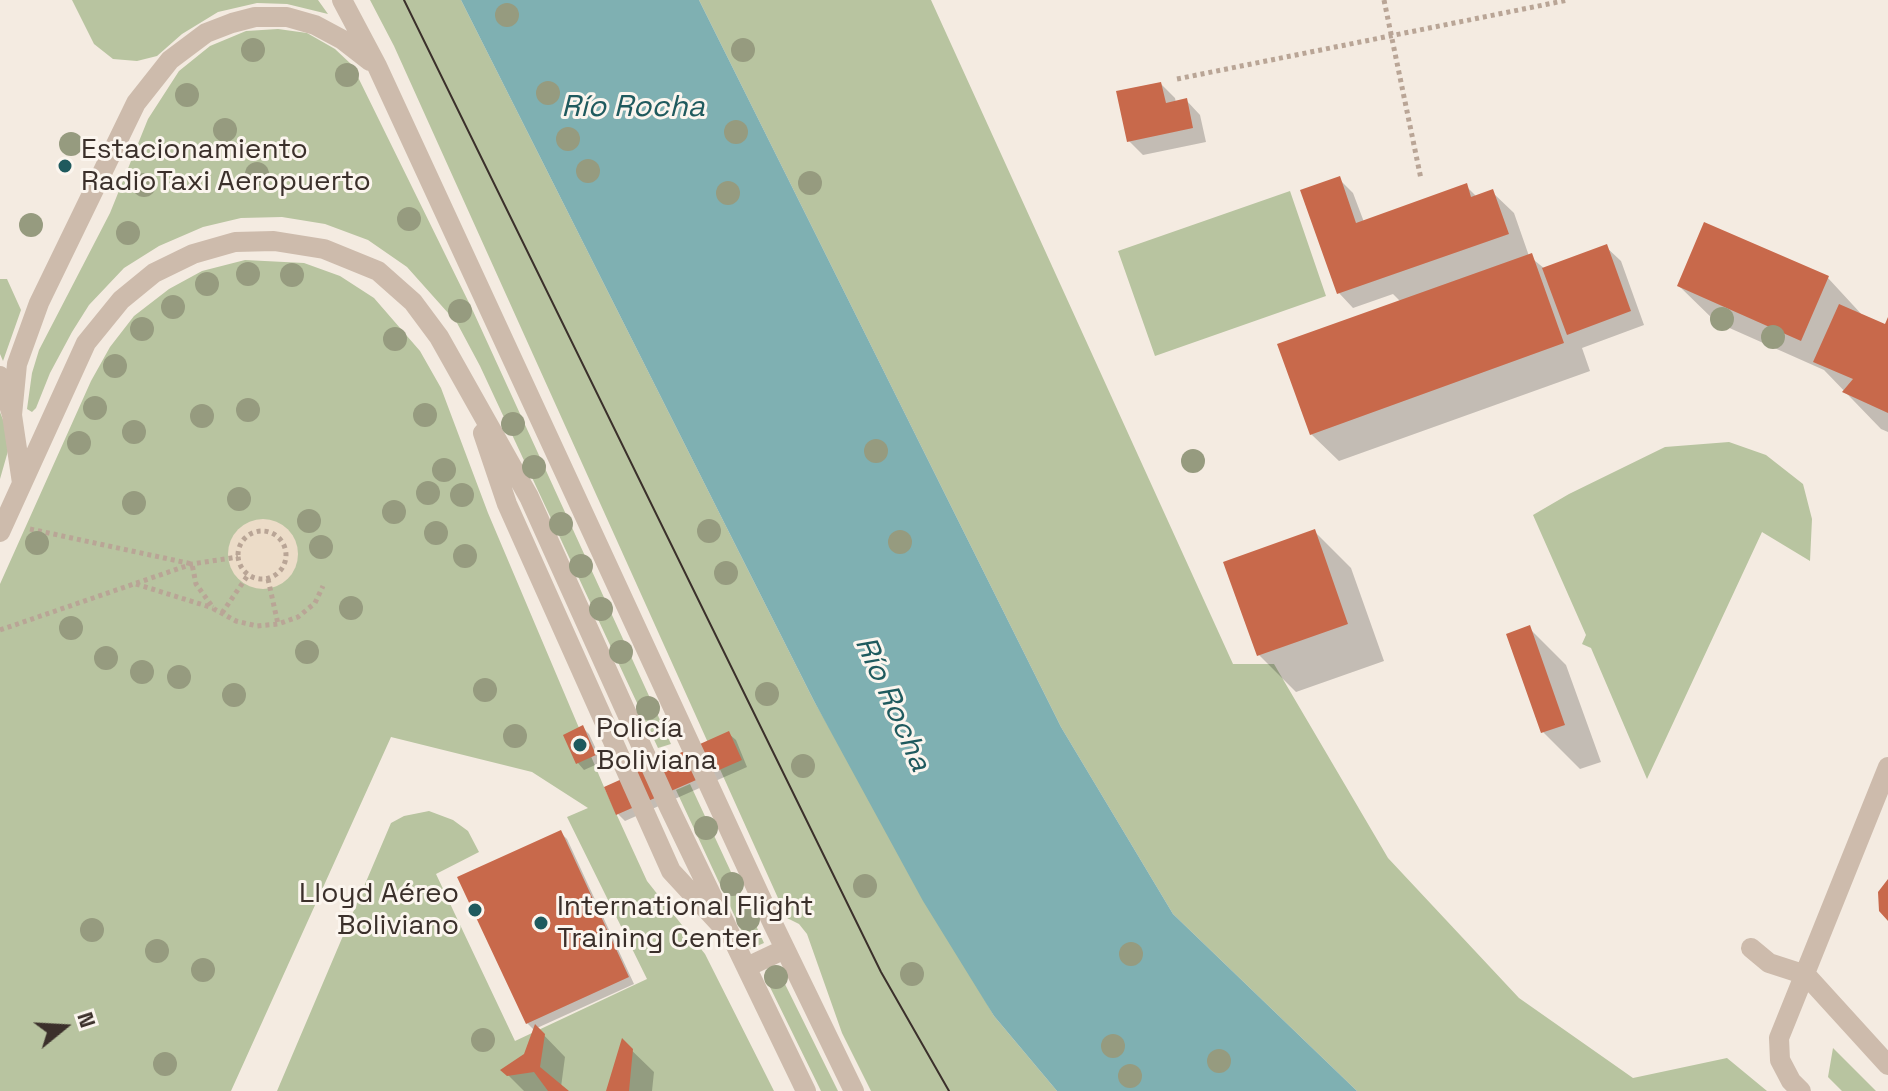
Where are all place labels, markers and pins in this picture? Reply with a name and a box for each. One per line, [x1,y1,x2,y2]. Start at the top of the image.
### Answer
place label: Estacionamiento RadioTaxi Aeropuerto [81,133,371,199]
marker: Estacionamiento RadioTaxi Aeropuerto [56,157,74,175]
place label: Policía Boliviana [596,712,717,778]
marker: Policía Boliviana [571,736,589,754]
place label: Lloyd Aéreo Boliviano [299,877,459,943]
place label: International Flight Training Center [557,890,813,956]
marker: Lloyd Aéreo Boliviano [466,901,484,919]
marker: International Flight Training Center [532,914,550,932]

